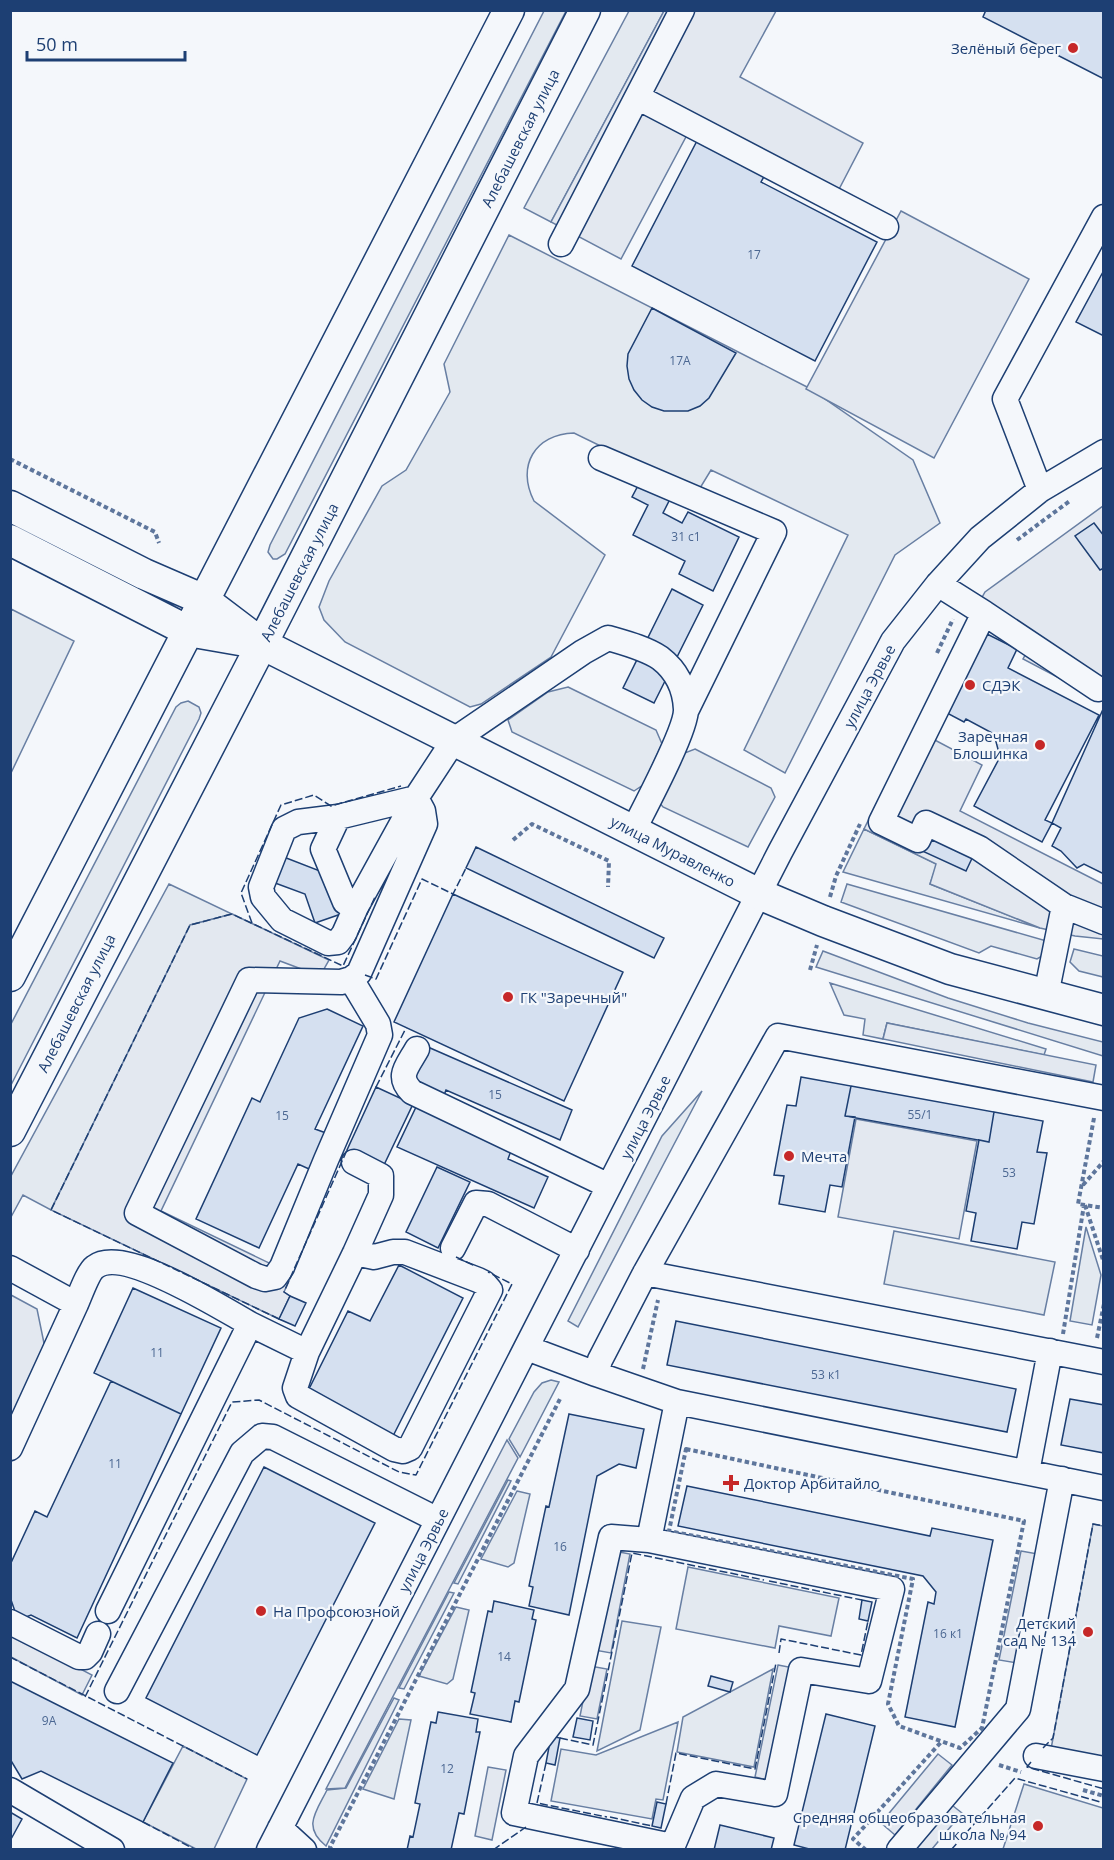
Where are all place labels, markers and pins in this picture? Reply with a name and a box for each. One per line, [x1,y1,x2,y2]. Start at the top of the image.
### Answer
place label: Зелёный берег [951,38,1062,58]
marker: Зелёный берег [1066,41,1080,55]
place label: СДЭК [982,675,1021,695]
marker: СДЭК [963,678,977,692]
place label: Заречная Блошинка [953,726,1028,763]
marker: Заречная Блошинка [1033,738,1047,752]
place label: ГК "Заречный" [520,987,627,1007]
marker: ГК "Заречный" [501,990,515,1004]
place label: Мечта [801,1146,847,1166]
marker: Мечта [782,1149,796,1163]
place label: Доктор Арбитайло [744,1473,880,1493]
marker: Доктор Арбитайло [722,1474,740,1492]
place label: На Профсоюзной [273,1601,400,1621]
marker: На Профсоюзной [254,1604,268,1618]
place label: Детский сад № 134 [1003,1613,1076,1650]
marker: Детский сад № 134 [1081,1625,1095,1639]
place label: Средняя общеобразовательная школа № 94 [793,1807,1026,1844]
marker: Средняя общеобразовательная школа № 94 [1031,1819,1045,1833]

